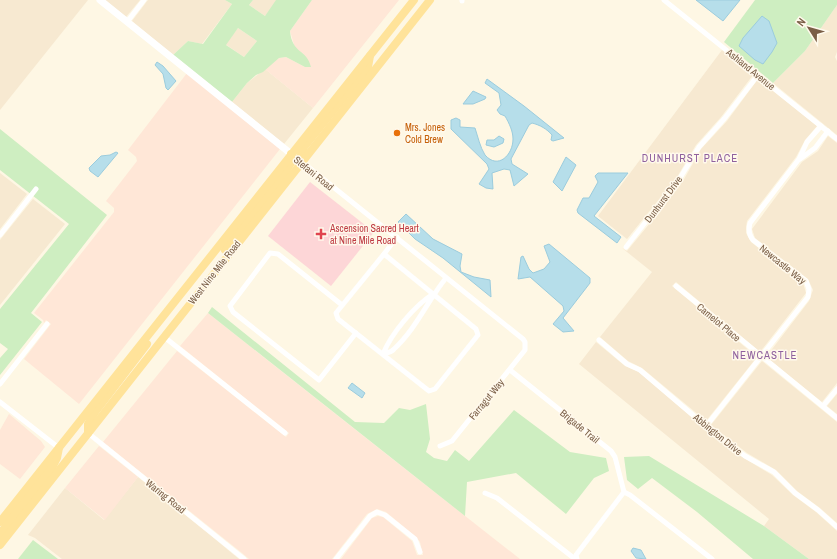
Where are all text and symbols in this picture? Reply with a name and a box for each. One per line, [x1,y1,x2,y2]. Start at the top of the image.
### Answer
north arrow [789,8,829,48]
text: N [793,15,809,29]
street label: Ashland Avenue [723,45,778,93]
place label: Mrs. Jones Cold Brew [405,121,445,146]
marker: Mrs. Jones Cold Brew [392,128,402,138]
district label: DUNHURST PLACE [642,151,738,165]
street label: Stefani Road [291,153,336,194]
street label: Dunhurst Drive [642,173,685,225]
place label: Ascension Sacred Heart at Nine Mile Road [329,222,420,247]
marker: Ascension Sacred Heart at Nine Mile Road [315,228,327,240]
street label: West Nine Mile Road [185,238,243,307]
street label: Newcastle Way [757,242,809,288]
street label: Camelot Place [694,300,744,345]
district label: NEWCASTLE [732,348,798,362]
street label: Farragut Way [466,376,507,422]
street label: Brigade Trail [557,407,602,446]
street label: Abbington Drive [690,410,745,458]
street label: Waring Road [143,476,188,517]

